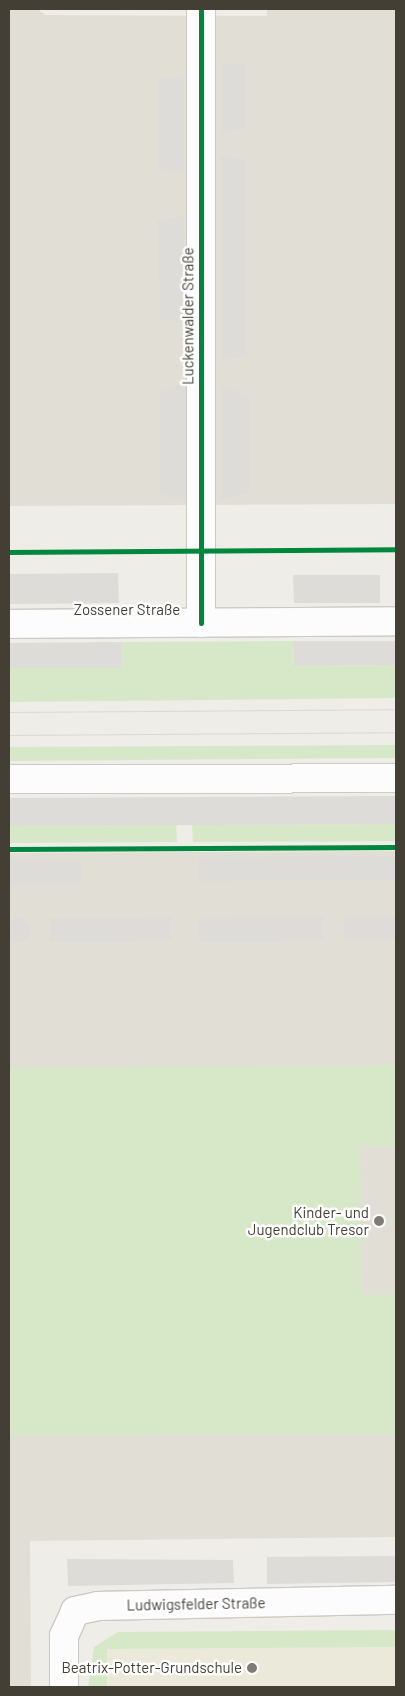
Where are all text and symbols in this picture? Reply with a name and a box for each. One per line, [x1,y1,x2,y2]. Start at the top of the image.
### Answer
street label: Luckenwalder Straße [179,247,197,385]
street label: Zossener Straße [74,601,180,619]
place label: Kinder- und Jugendclub Tresor [248,1203,369,1238]
marker: Kinder- und Jugendclub Tresor [373,1215,385,1227]
street label: Ludwigsfelder Straße [126,1594,266,1614]
place label: Beatrix-Potter-Grundschule [61,1659,242,1677]
marker: Beatrix-Potter-Grundschule [246,1662,258,1674]

